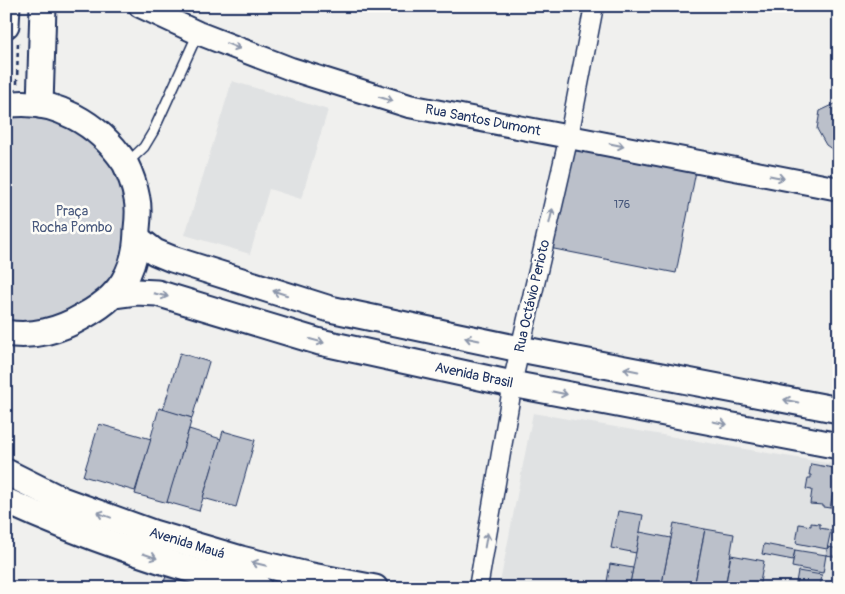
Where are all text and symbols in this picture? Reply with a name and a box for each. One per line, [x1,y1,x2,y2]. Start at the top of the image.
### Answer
one-way arrow [225,42,240,51]
one-way arrow [378,95,394,104]
street label: Rua Santos Dumont [424,100,543,140]
one-way arrow [609,141,625,151]
one-way arrow [768,172,784,182]
house number: 176 [614,198,630,211]
park label: Praça Rocha Pombo [32,203,113,236]
one-way arrow [547,209,556,225]
street label: Rua Octávio Perioto [511,238,553,354]
one-way arrow [273,288,289,297]
one-way arrow [153,291,169,300]
one-way arrow [465,334,481,343]
one-way arrow [309,337,325,346]
street label: Avenida Brasil [433,358,515,392]
one-way arrow [624,365,640,375]
one-way arrow [552,388,568,398]
one-way arrow [783,395,799,405]
one-way arrow [711,419,727,429]
one-way arrow [97,510,112,519]
street label: Avenida Mauá [147,523,227,563]
one-way arrow [481,532,491,548]
one-way arrow [141,552,157,561]
one-way arrow [251,558,267,568]

